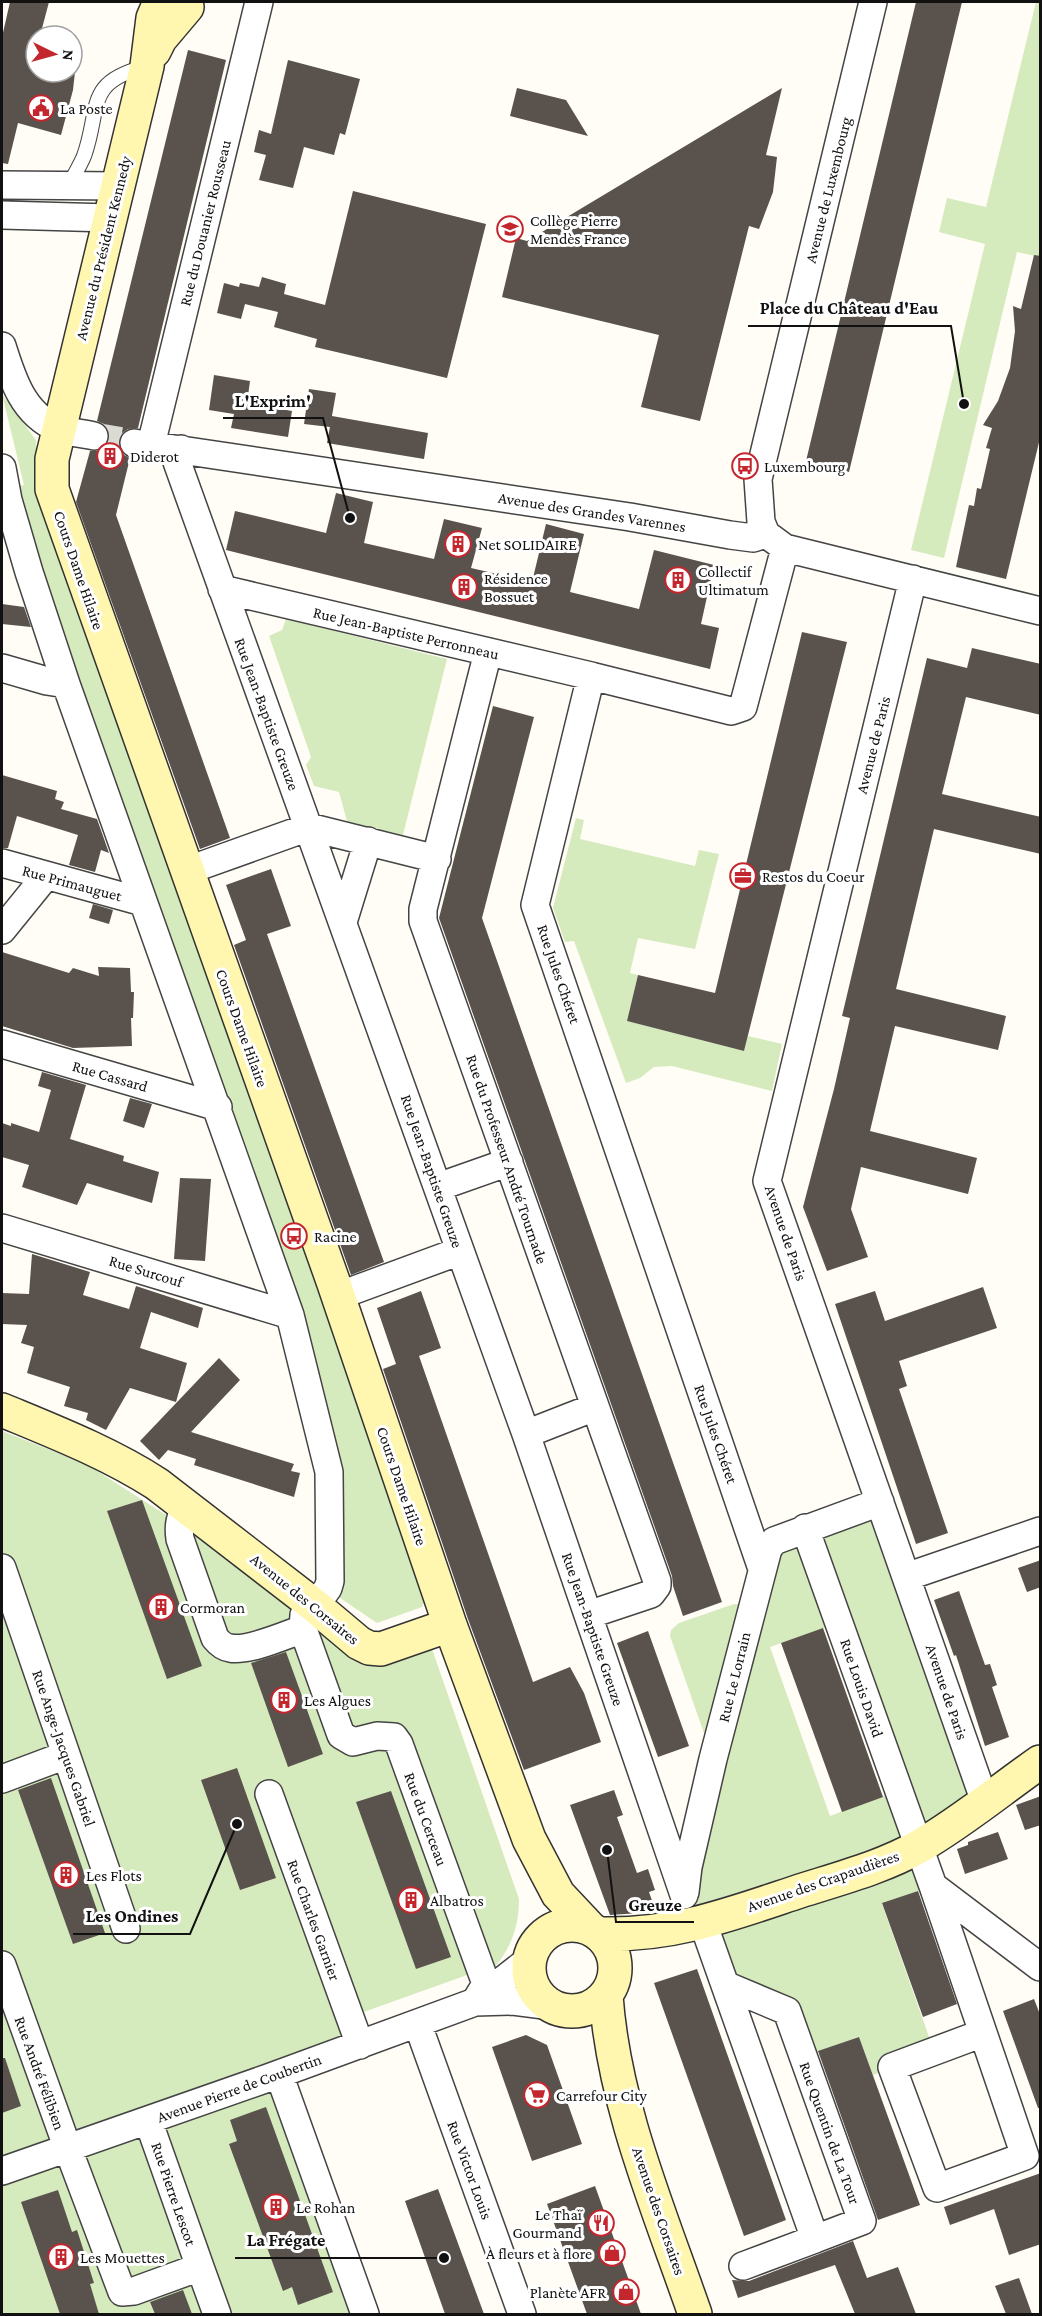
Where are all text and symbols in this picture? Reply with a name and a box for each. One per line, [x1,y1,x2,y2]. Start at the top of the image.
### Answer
north arrow [24,24,84,84]
text: N [59,49,77,62]
public building icon: La Poste [26,93,56,123]
place label: La Poste [60,100,113,117]
street label: Avenue de Luxembourg [802,115,855,265]
street label: Rue du Douanier Rousseau [176,138,234,308]
street label: Avenue du Président Kennedy [72,154,135,342]
place label: Collège Pierre Mendès France [530,212,626,247]
school or university icon: Collège Pierre Mendès France [495,214,525,244]
callout: Place du Château d'Eau [748,290,951,326]
text: Place du Château d'Eau [760,298,939,318]
callout: L'Exprim' [223,382,323,418]
text: L'Exprim' [235,391,311,411]
building icon: Diderot [95,441,125,471]
place label: Diderot [130,448,180,465]
bus stop icon: Luxembourg [730,451,760,481]
place label: Luxembourg [764,458,846,476]
street label: Avenue des Grandes Varennes [497,489,687,535]
street label: Cours Dame Hilaire [51,508,107,632]
building icon: Net SOLIDAIRE [443,529,473,559]
place label: Net SOLIDAIRE [478,536,577,553]
place label: Collectif Ultimatum [698,563,769,598]
building icon: Collectif Ultimatum [663,565,693,595]
place label: Résidence Bossuet [484,570,548,605]
building icon: Résidence Bossuet [449,572,479,602]
street label: Rue Jean-Baptiste Perronneau [311,603,501,664]
street label: Rue Jean-Baptiste Greuze [231,635,303,793]
street label: Avenue de Paris [853,694,893,796]
office icon: Restos du Coeur [728,861,758,891]
street label: Rue Primauguet [20,862,124,906]
place label: Restos du Coeur [762,868,865,885]
street label: Rue Jules Chéret [533,922,584,1027]
street label: Cours Dame Hilaire [213,967,271,1089]
street label: Rue du Professeur André Tournade [463,1052,551,1266]
street label: Rue Cassard [70,1057,150,1095]
street label: Rue Jean-Baptiste Greuze [397,1092,466,1250]
street label: Avenue de Paris [762,1183,810,1283]
bus stop icon: Racine [279,1221,309,1251]
place label: Racine [314,1228,357,1245]
street label: Rue Surcouf [107,1252,186,1291]
street label: Rue Jules Chéret [690,1382,741,1487]
street label: Cours Dame Hilaire [374,1424,430,1548]
street label: Avenue des Corsaires [247,1550,363,1648]
street label: Rue Jean-Baptiste Greuze [558,1550,627,1708]
building icon: Cormoran [146,1592,176,1622]
place label: Cormoran [180,1599,246,1616]
street label: Rue Le Lorrain [715,1630,754,1724]
street label: Rue Louis David [837,1637,887,1740]
street label: Avenue de Paris [923,1642,971,1742]
street label: Rue Ange-Jacques Gabriel [28,1668,99,1829]
building icon: Les Algues [269,1685,299,1715]
place label: Les Algues [304,1692,371,1710]
street label: Rue du Cerceau [401,1770,451,1869]
street label: Avenue des Crapaudières [745,1847,902,1916]
street label: Rue Charles Garnier [284,1857,344,1983]
building icon: Les Flots [51,1860,81,1890]
place label: Les Flots [86,1867,142,1884]
building icon: Albatros [396,1885,426,1915]
callout: Greuze [616,1886,694,1922]
place label: Albatros [430,1892,484,1909]
text: Greuze [628,1895,682,1915]
callout: Les Ondines [73,1898,190,1934]
text: Les Ondines [86,1906,178,1926]
street label: Rue André Félibien [12,2014,69,2133]
street label: Avenue Pierre de Coubertin [154,2050,324,2126]
street label: Rue Quentin de La Tour [796,2060,864,2207]
supermarket icon: Carrefour City [522,2080,552,2110]
place label: Carrefour City [556,2087,647,2105]
street label: Rue Victor Louis [444,2118,496,2222]
street label: Rue Pierre Lescot [148,2140,200,2249]
street label: Avenue des Corsaires [629,2145,689,2277]
building icon: Le Rohan [261,2192,291,2222]
place label: Le Rohan [296,2199,356,2216]
place label: Le Thaï Gourmand [512,2206,583,2241]
restaurant icon: Le Thaï Gourmand [586,2208,616,2238]
callout: La Frégate [235,2222,337,2258]
text: La Frégate [247,2230,325,2250]
shop icon: À fleurs et à flore [597,2238,627,2268]
building icon: Les Mouettes [46,2242,76,2272]
place label: À fleurs et à flore [486,2245,592,2262]
place label: Les Mouettes [80,2249,165,2266]
shop icon: Planète AFR [611,2277,641,2307]
place label: Planète AFR [530,2284,606,2301]

